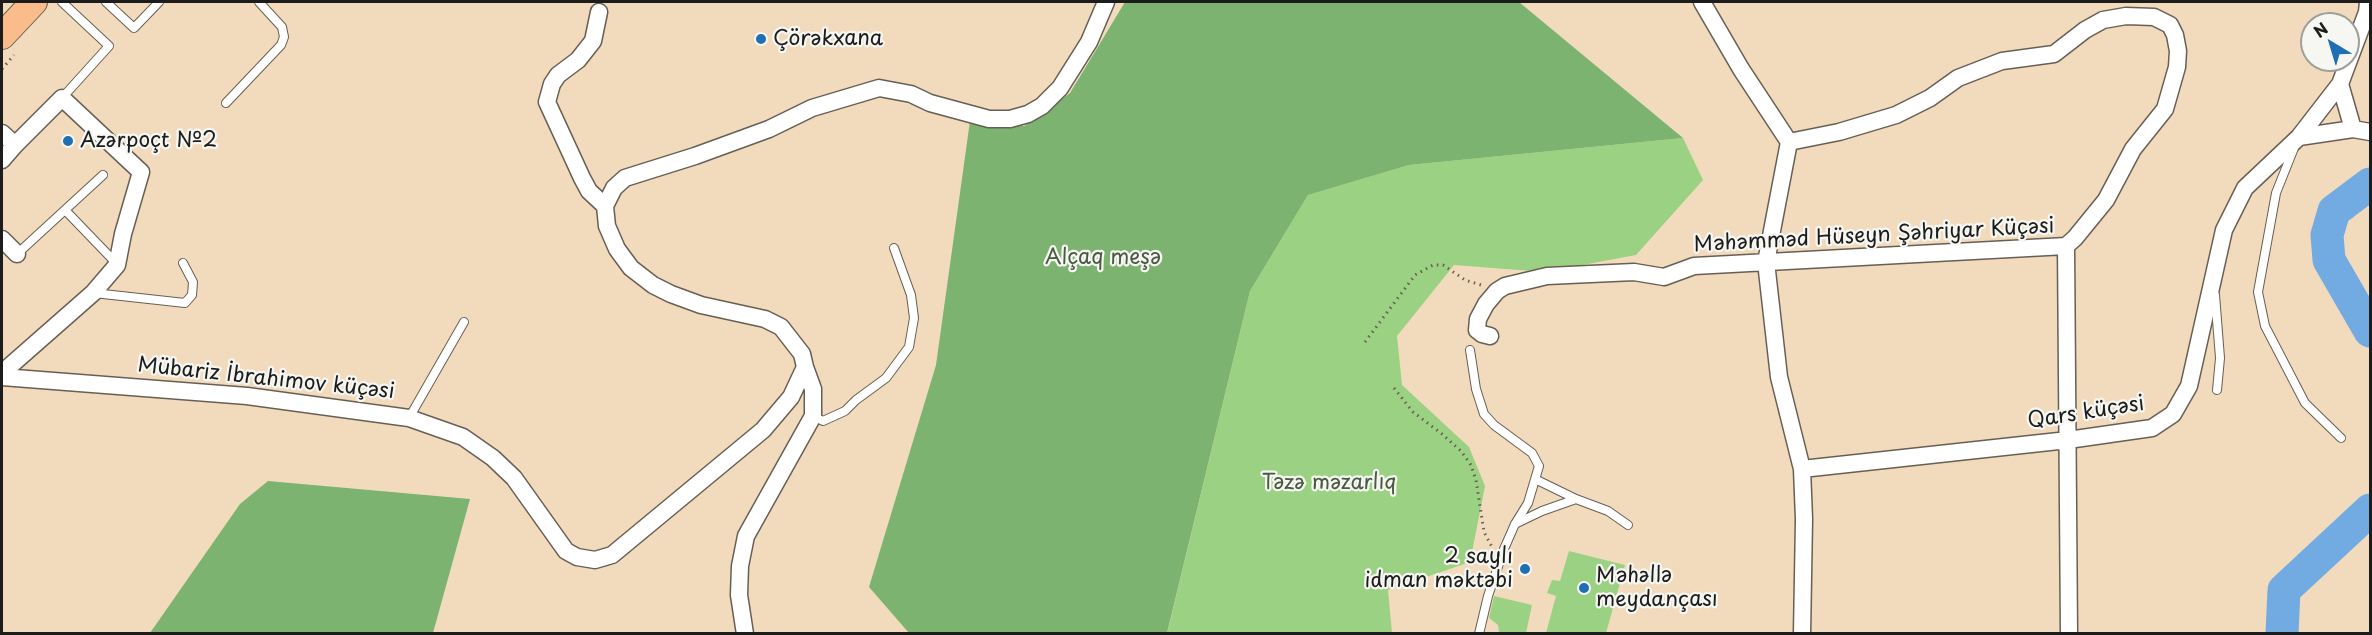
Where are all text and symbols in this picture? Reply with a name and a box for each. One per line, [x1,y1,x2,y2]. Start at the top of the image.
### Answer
north arrow [2300,12,2360,72]
text: N [2308,16,2333,43]
place label: Çörəkxana [773,26,883,52]
marker: Çörəkxana [754,32,768,46]
place label: Azərpoçt №2 [80,128,217,154]
marker: Azərpoçt №2 [61,134,75,148]
street label: Məhəmməd Hüseyn Şəhriyar Küçəsi [1693,214,2055,258]
park label: Alçaq meşə [1045,245,1161,271]
street label: Mübariz İbrahimov küçəsi [136,353,396,405]
street label: Qars küçəsi [2026,391,2146,435]
park label: Təzə məzarlıq [1262,470,1396,496]
place label: 2 saylı idman məktəbi [1365,544,1513,594]
marker: 2 saylı idman məktəbi [1518,562,1532,576]
place label: Məhəllə meydançası [1596,563,1718,613]
marker: Məhəllə meydançası [1577,581,1591,595]

